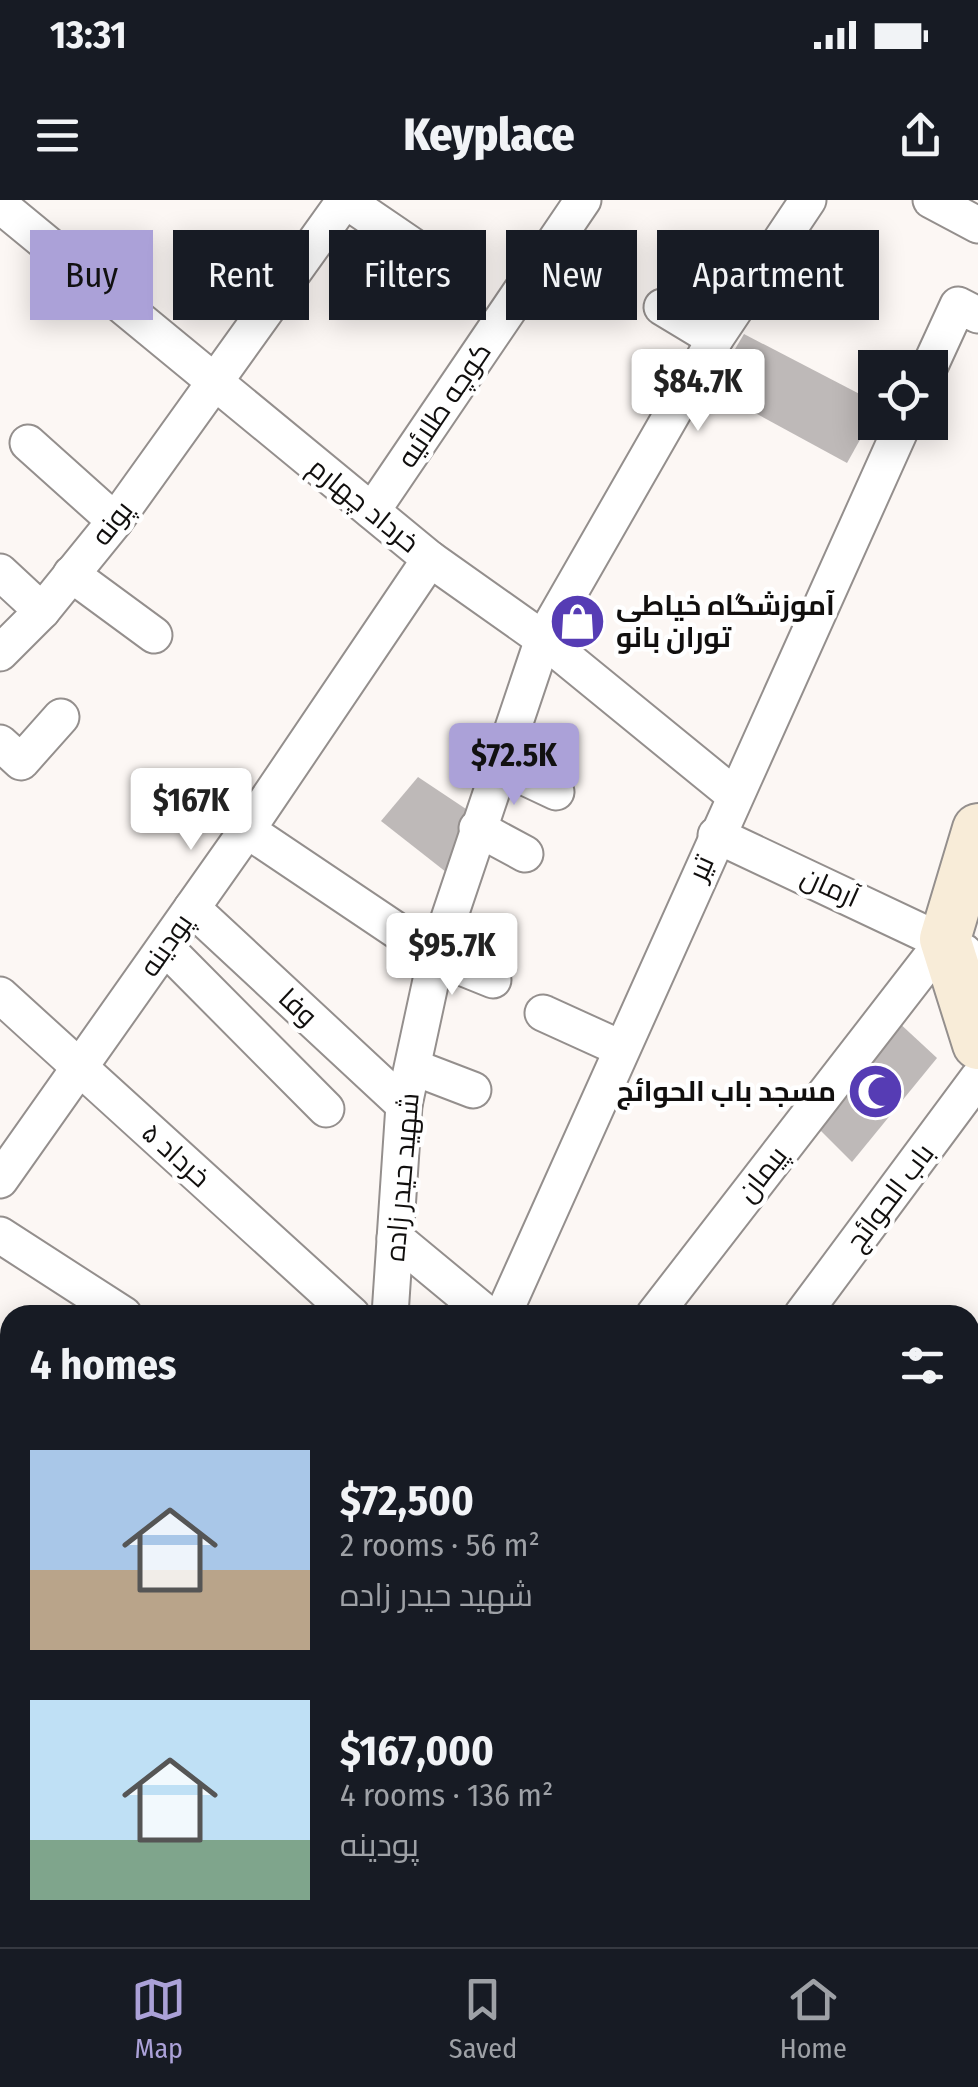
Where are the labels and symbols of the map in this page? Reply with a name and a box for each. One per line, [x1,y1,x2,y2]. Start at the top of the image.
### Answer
street label: کوچه طلائیه [390,336,499,475]
pin: $84.7K [617,349,779,434]
street label: خرداد چهارم [300,451,426,562]
street label: پونه [84,494,141,553]
place label: آموزشگاه خیاطی توران بانو [616,589,835,654]
shop icon: آموزشگاه خیاطی توران بانو [547,591,607,651]
pin: $72.5K [433,723,595,808]
pin: $167K [121,768,261,853]
street label: تیر [680,850,721,888]
street label: آرمان [796,860,864,914]
street label: پودینه [133,907,201,984]
pin: $95.7K [371,913,533,998]
street label: وفا [272,981,324,1033]
mosque icon: مسجد باب الحوائج [845,1061,905,1121]
place label: مسجد باب الحوائج [617,1075,836,1110]
street label: شهید حیدر زاده [378,1091,426,1263]
street label: خرداد ۵ [135,1116,217,1194]
street label: باب الحوائج [839,1137,942,1258]
street label: پیمان [730,1139,796,1210]

